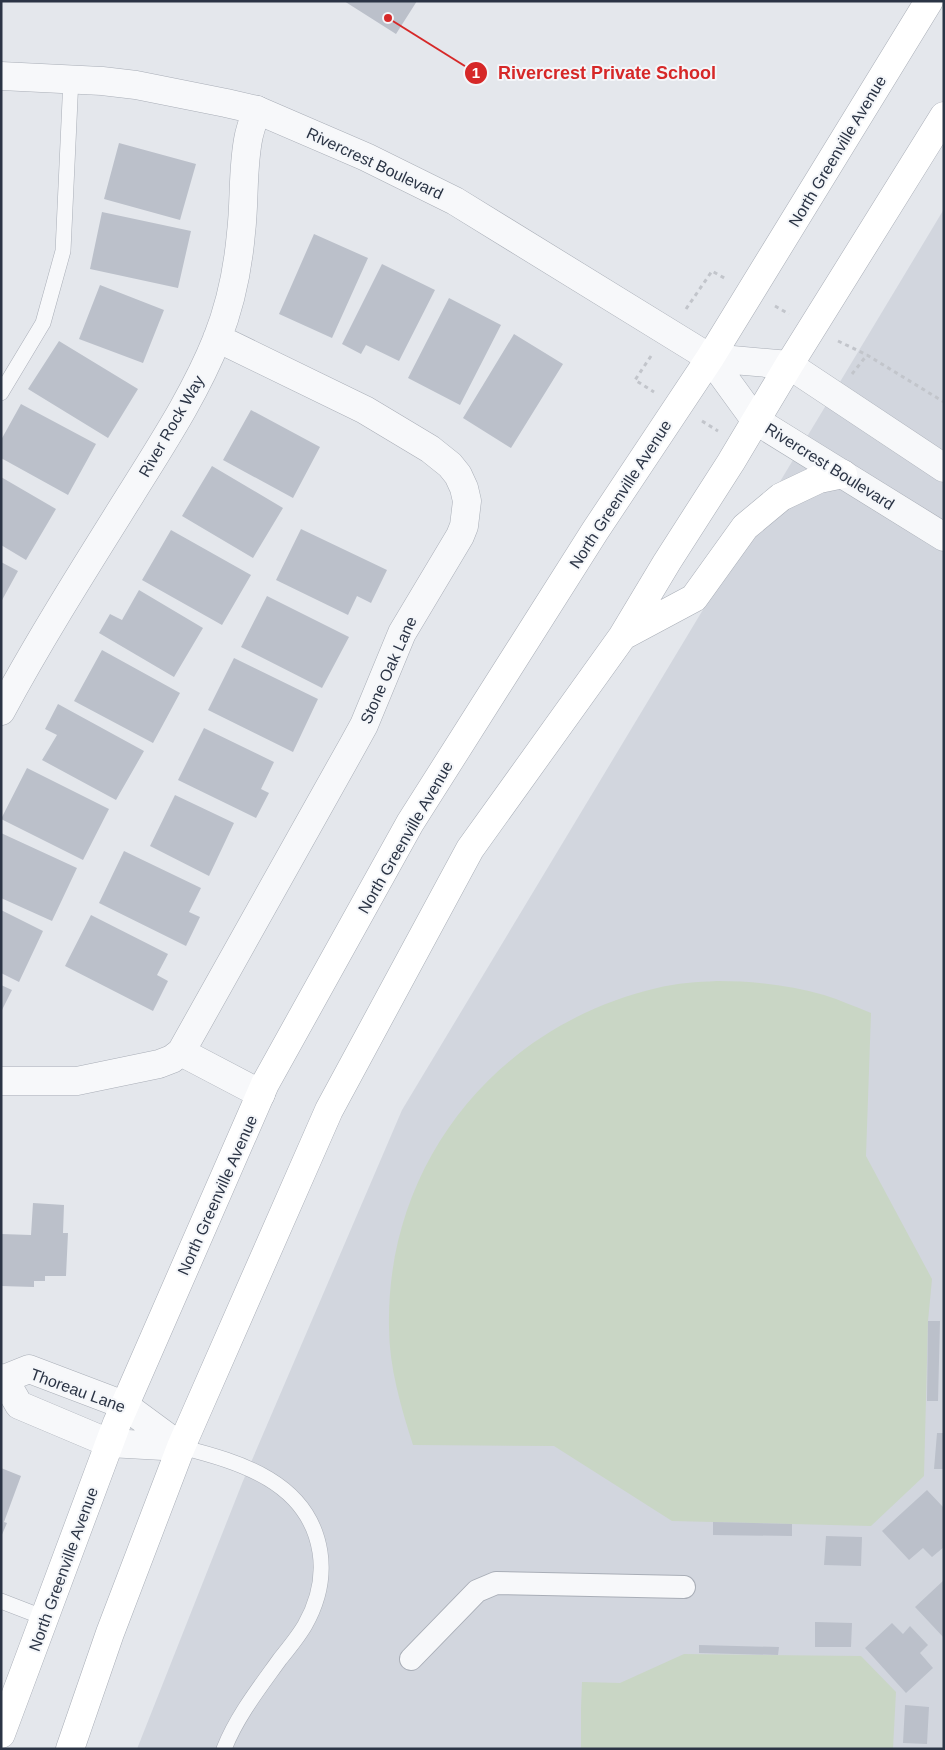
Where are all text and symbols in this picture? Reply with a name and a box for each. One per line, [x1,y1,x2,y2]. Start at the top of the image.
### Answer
callout: Rivercrest Private School [463,56,726,89]
text: Rivercrest Private School [498,63,716,83]
text: 1 [472,64,480,81]
street label: North Greenville Avenue [786,73,889,230]
street label: Rivercrest Boulevard [304,124,446,203]
street label: River Rock Way [136,373,207,480]
street label: North Greenville Avenue [566,417,675,572]
street label: Rivercrest Boulevard [762,420,897,513]
street label: Stone Oak Lane [357,614,420,726]
street label: North Greenville Avenue [355,758,456,916]
street label: North Greenville Avenue [174,1113,260,1278]
street label: Thoreau Lane [28,1365,128,1416]
street label: North Greenville Avenue [26,1485,101,1653]

